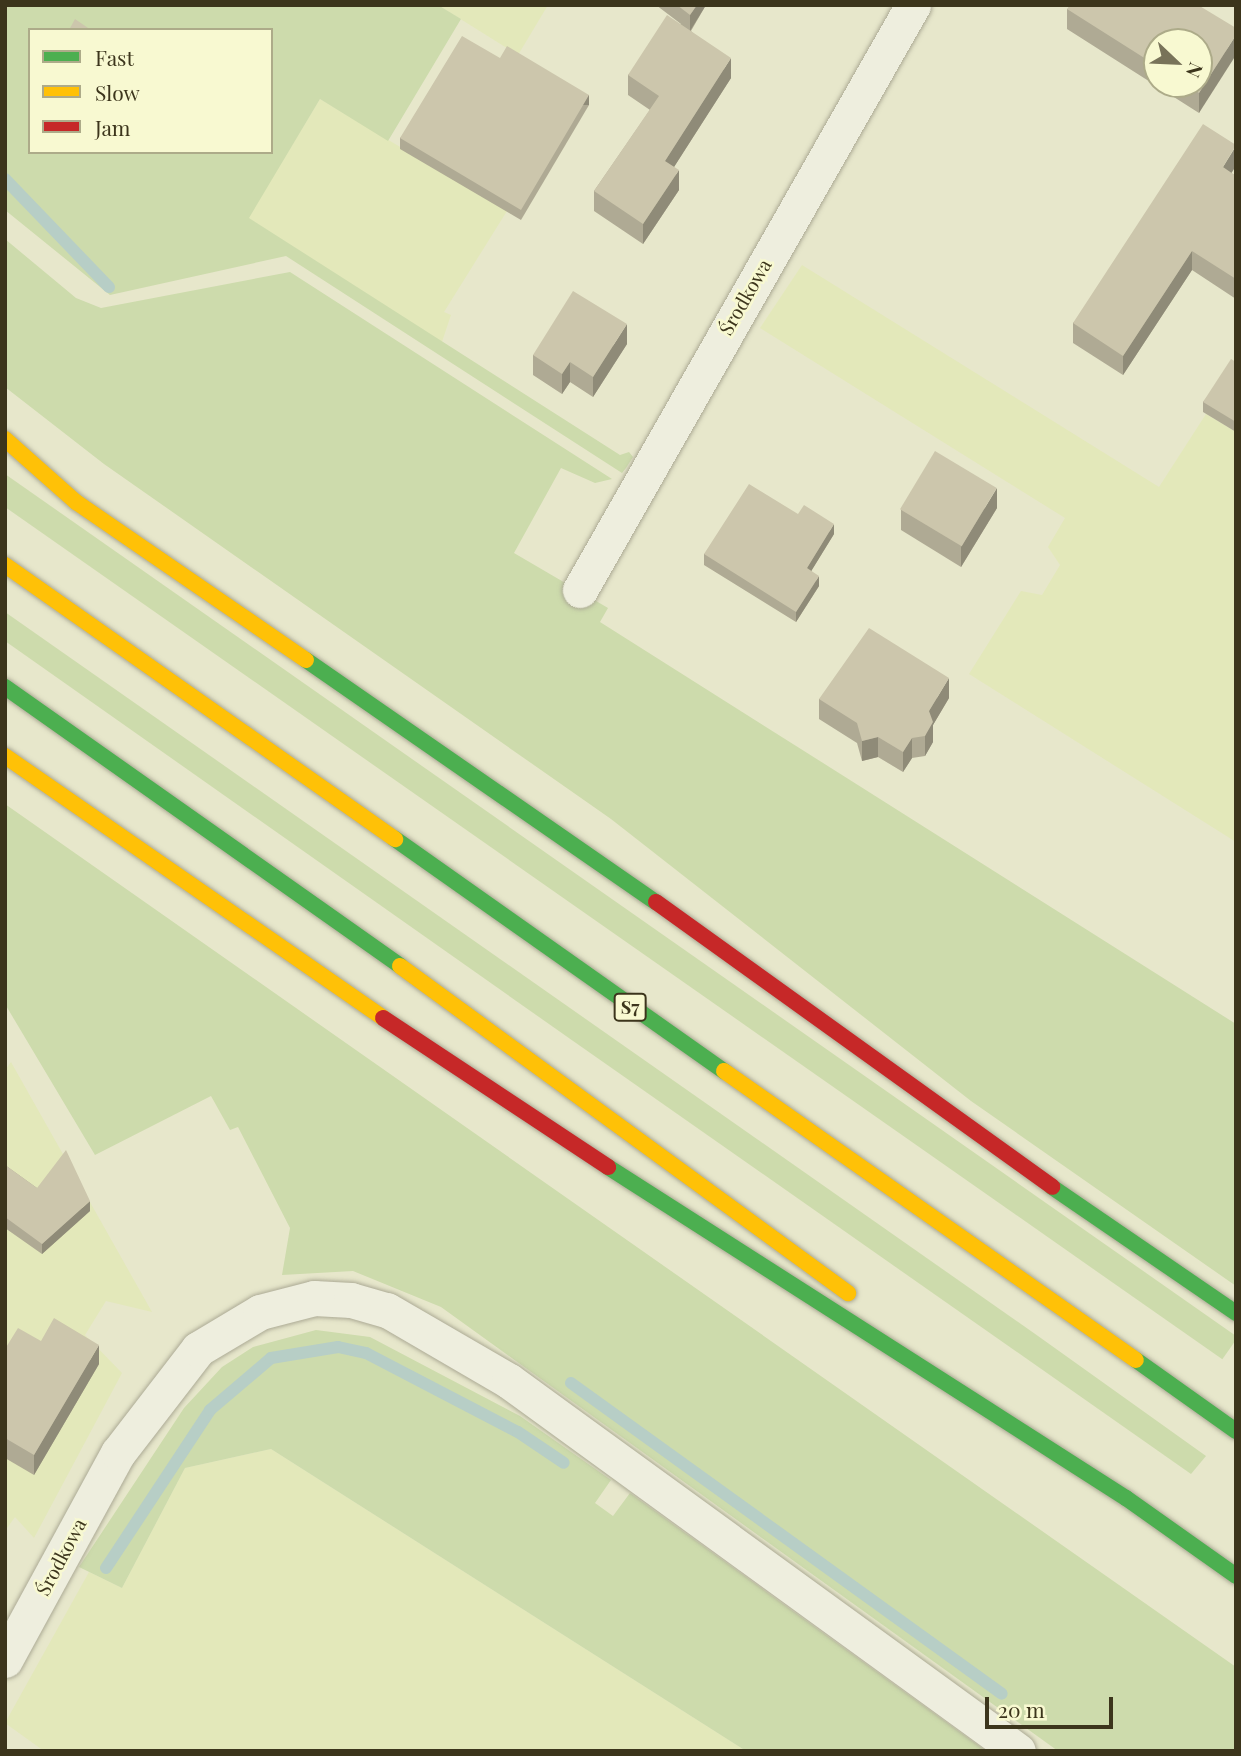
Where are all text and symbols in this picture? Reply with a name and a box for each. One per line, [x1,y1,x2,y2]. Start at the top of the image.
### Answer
legend [28,28,273,154]
north arrow [1143,28,1213,98]
text: Fast [95,43,134,71]
text: N [1181,59,1210,82]
text: Slow [95,78,140,106]
text: Jam [95,113,131,141]
street label: Środkowa [714,255,776,339]
road number: S7 [612,992,648,1022]
street label: Środkowa [31,1515,91,1599]
scale bar [989,1682,1117,1726]
text: 20 m [998,1695,1045,1723]

